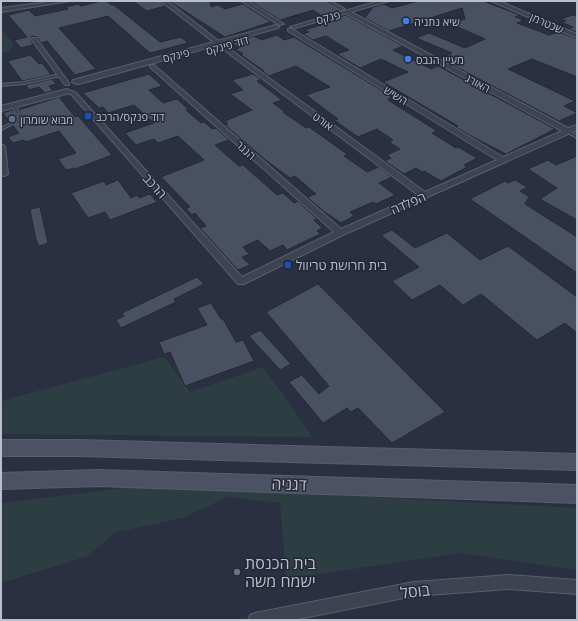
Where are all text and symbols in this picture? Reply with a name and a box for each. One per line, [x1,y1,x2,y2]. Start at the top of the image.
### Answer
street label: פנקס [314,7,342,27]
street label: שכטרמן [528,9,566,37]
place label: שיא נתניה [414,14,460,29]
marker: שיא נתניה [401,16,411,26]
street label: דוד פינקס [204,32,251,58]
street label: פינקס [161,44,191,66]
place label: מעיין הגבס [416,52,464,67]
marker: מעיין הגבס [403,54,413,64]
street label: האורג [463,70,493,96]
street label: השיש [381,82,411,108]
place label: דוד פנקס/הרכב [96,109,165,124]
street label: אורט [310,109,336,133]
marker: דוד פנקס/הרכב [83,111,93,121]
place label: מבוא שומרון [20,112,73,127]
marker: מבוא שומרון [7,114,17,124]
street label: הנגר [233,137,259,163]
street label: הרכב [139,170,171,202]
street label: הפלדה [387,187,429,219]
place label: בית חרושת טריוול [296,256,387,274]
marker: בית חרושת טריוול [283,260,293,270]
street label: דגניה [271,472,307,496]
place label: בית הכנסת ישמח משה [245,552,317,592]
marker: בית הכנסת ישמח משה [232,567,242,577]
street label: בוסל [399,578,432,604]

